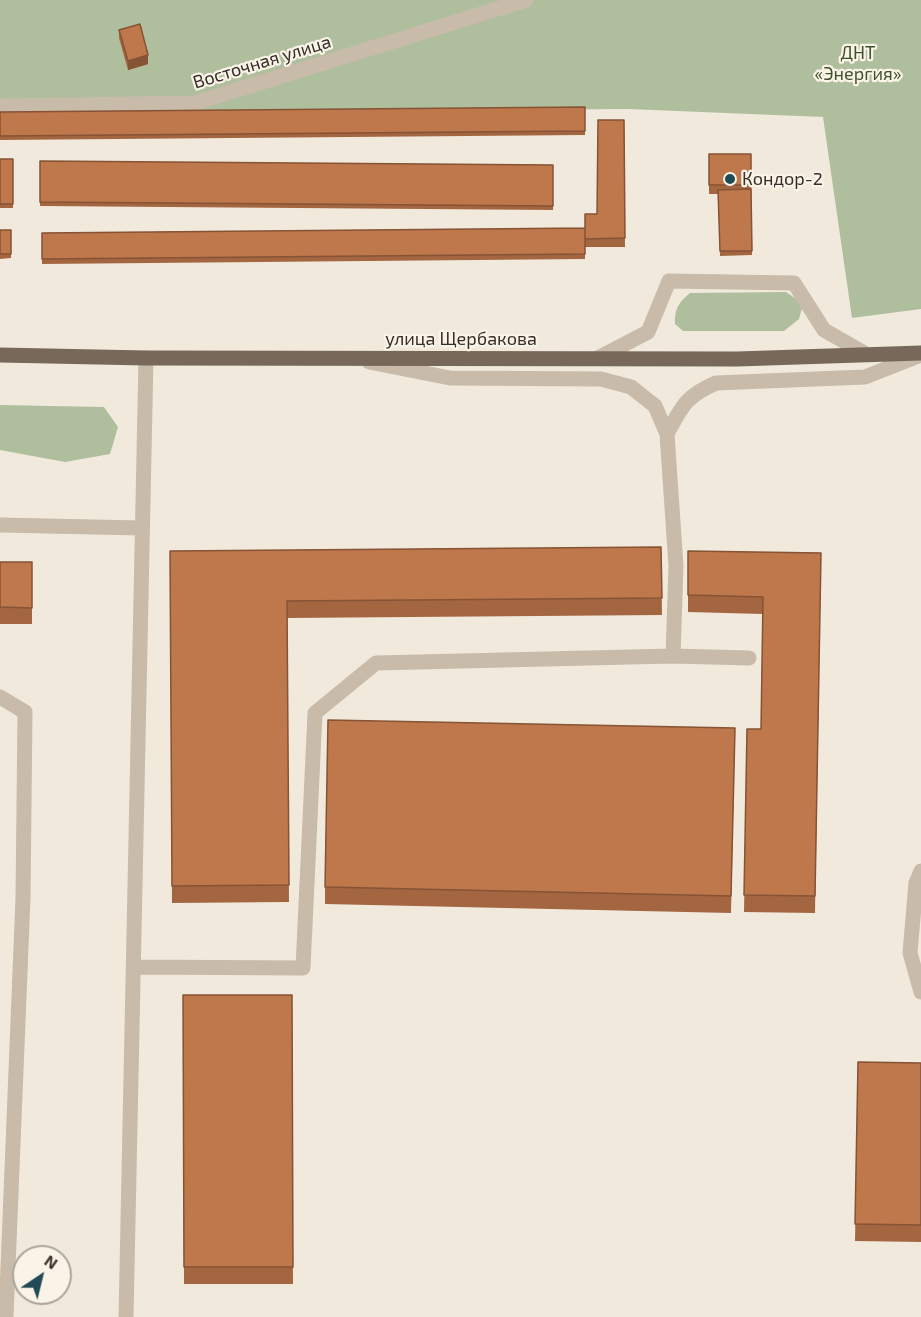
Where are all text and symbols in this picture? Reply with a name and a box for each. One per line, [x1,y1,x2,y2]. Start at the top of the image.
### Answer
street label: Восточная улица [190,31,334,93]
park label: ДНТ «Энергия» [814,42,902,84]
place label: Кондор-2 [742,168,823,190]
marker: Кондор-2 [723,172,737,186]
street label: улица Щербакова [385,328,537,350]
north arrow [12,1245,72,1305]
text: N [41,1250,62,1273]

